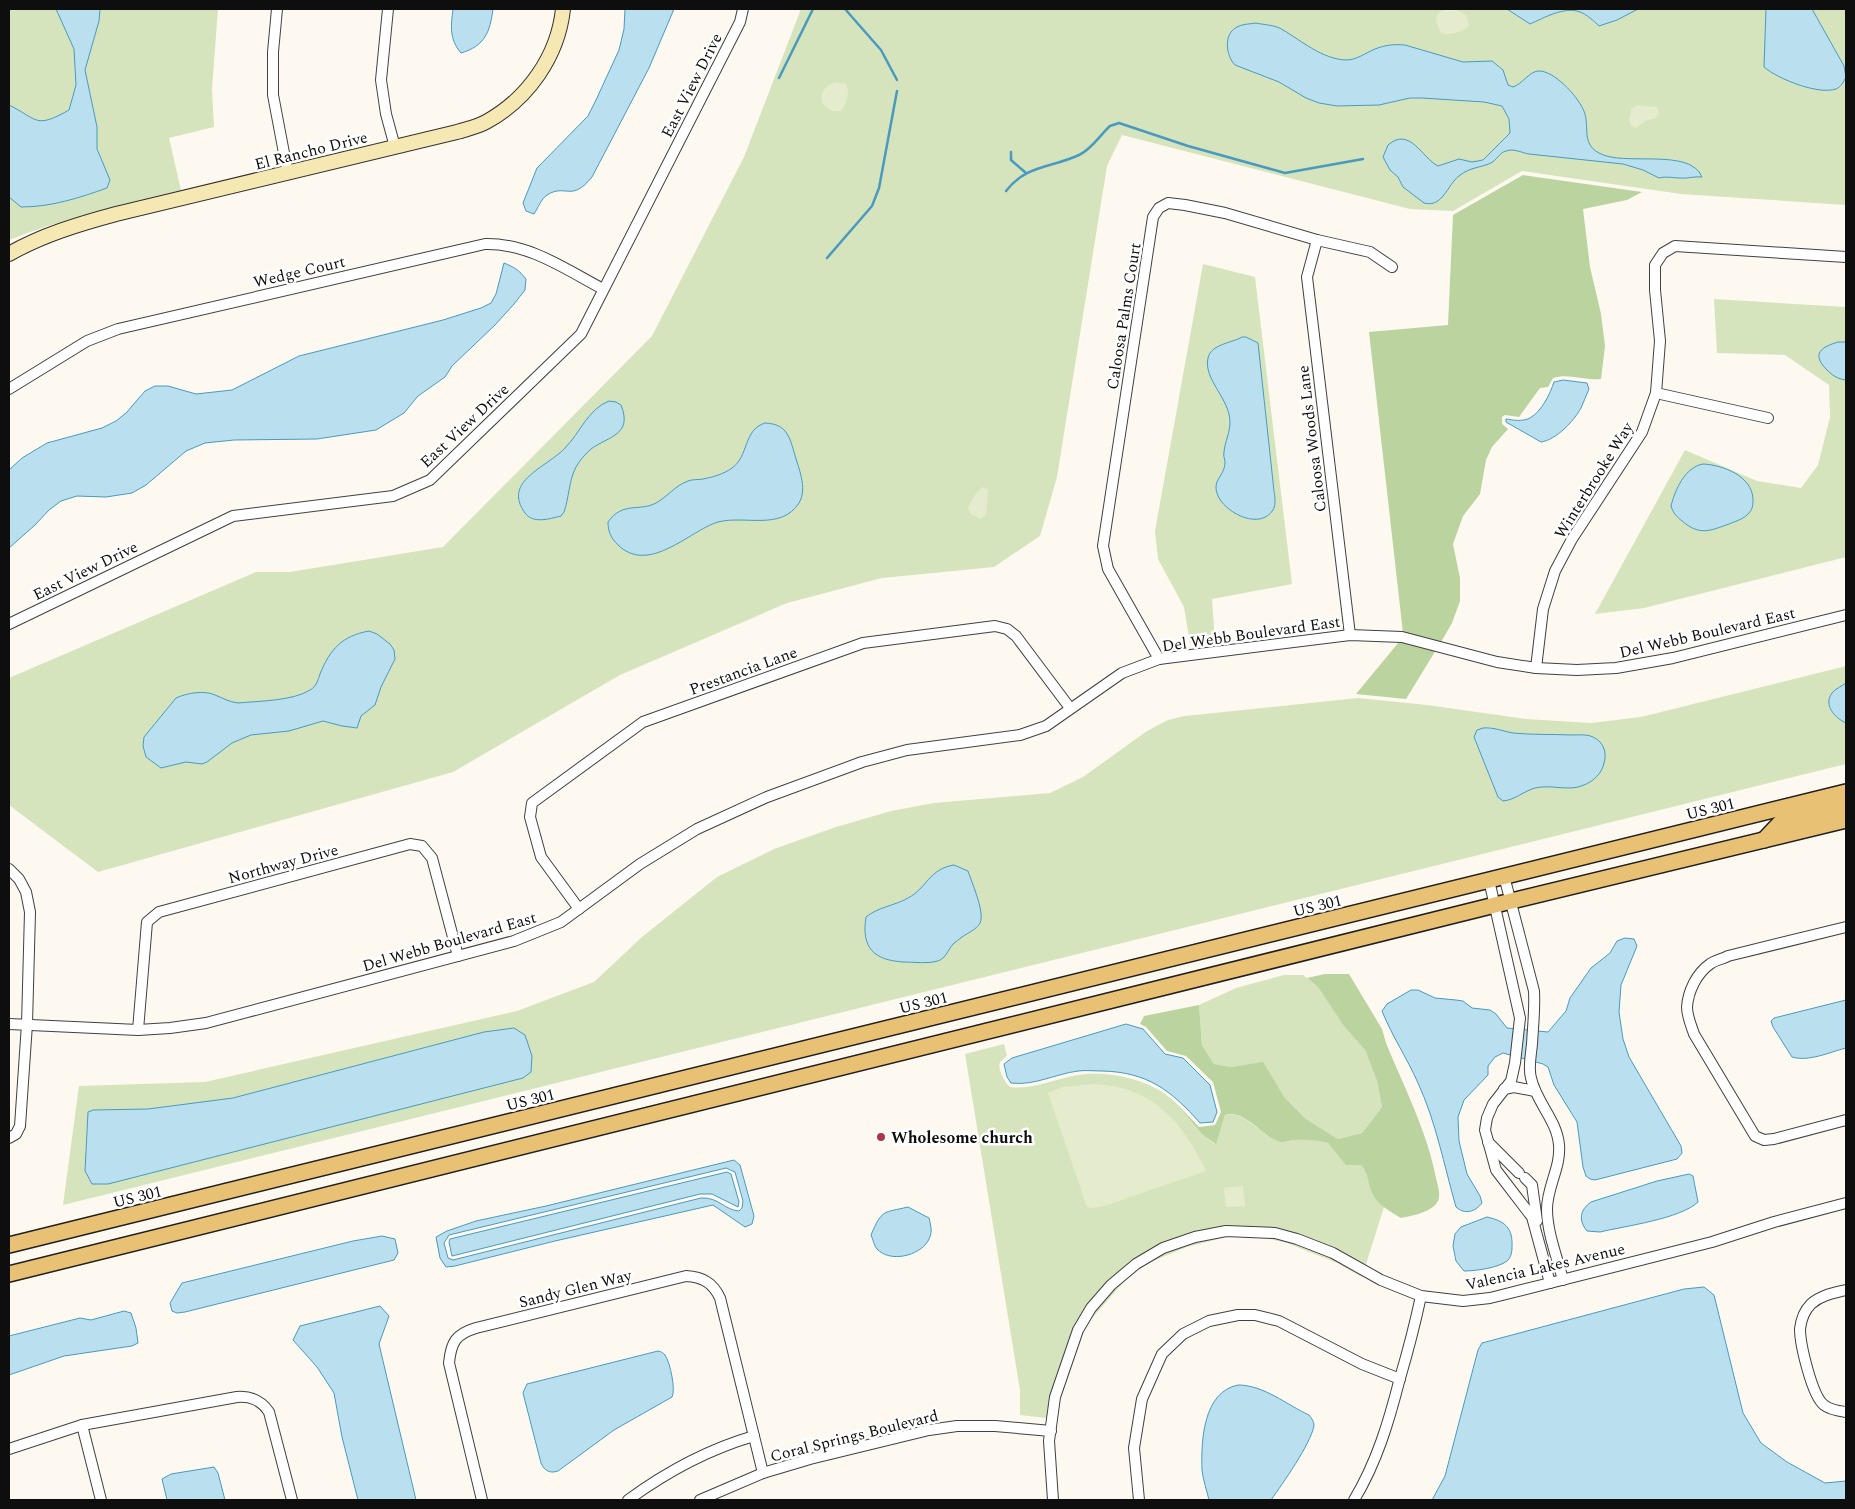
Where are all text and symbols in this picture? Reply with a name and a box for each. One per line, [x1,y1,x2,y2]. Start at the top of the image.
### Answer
street label: East View Drive [655,29,729,142]
street label: El Rancho Drive [252,125,370,177]
street label: Caloosa Palms Court [1101,241,1148,391]
street label: Wedge Court [251,250,348,294]
street label: Caloosa Woods Lane [1291,364,1333,514]
street label: East View Drive [415,378,515,474]
street label: Winterbrooke Way [1548,416,1640,543]
street label: East View Drive [29,535,142,607]
street label: Del Webb Boulevard East [1617,601,1798,665]
street label: Del Webb Boulevard East [1160,610,1342,658]
street label: Prestancia Lane [686,640,801,702]
street label: US 301 [1683,791,1737,827]
street label: Northway Drive [225,838,341,890]
street label: US 301 [1290,888,1344,924]
street label: Del Webb Boulevard East [359,906,539,978]
street label: US 301 [896,985,950,1021]
street label: US 301 [503,1082,557,1118]
place label: Wholesome church [891,1126,1033,1150]
marker: Wholesome church [875,1131,887,1143]
street label: US 301 [110,1179,164,1215]
street label: Valencia Lakes Avenue [1463,1237,1627,1297]
street label: Sandy Glen Way [516,1263,635,1315]
street label: Coral Springs Boulevard [768,1403,941,1468]

